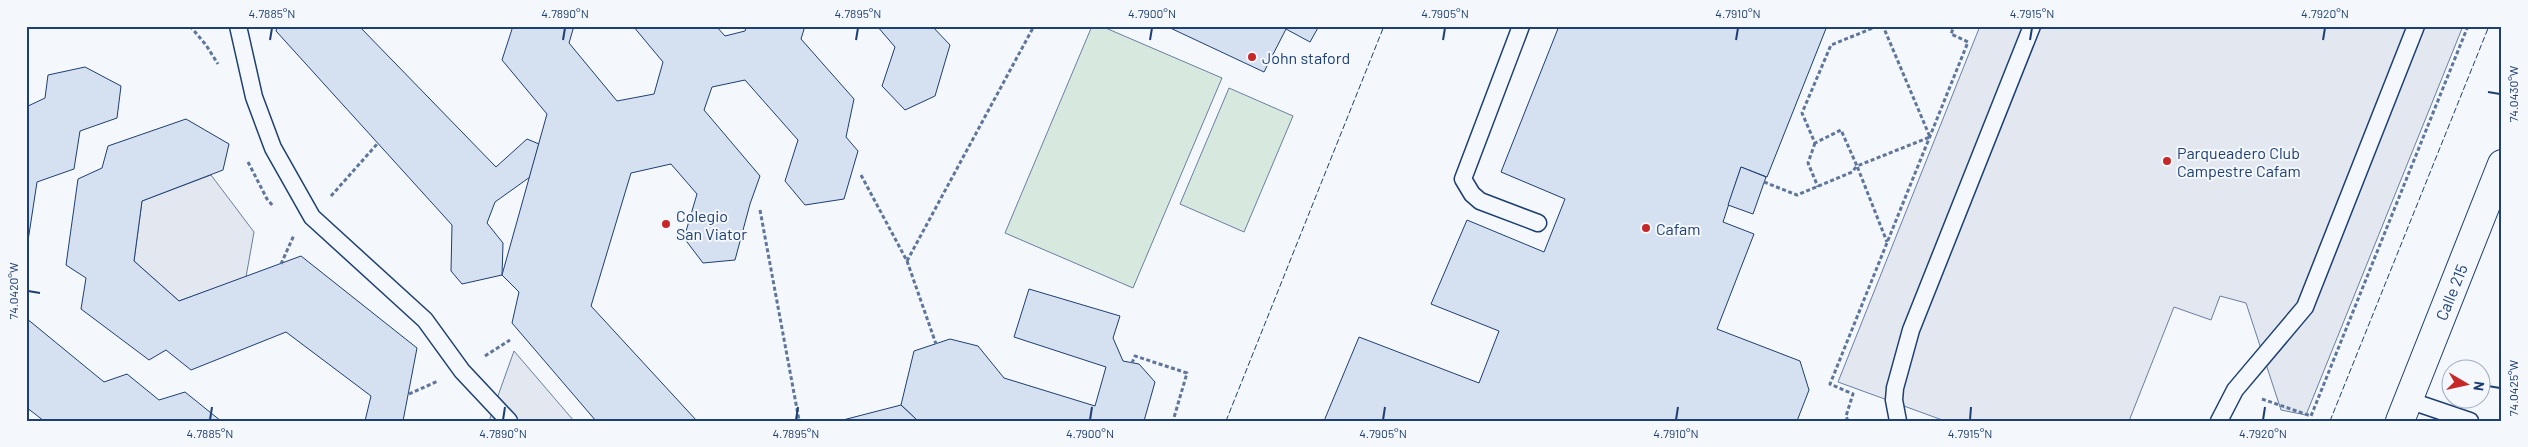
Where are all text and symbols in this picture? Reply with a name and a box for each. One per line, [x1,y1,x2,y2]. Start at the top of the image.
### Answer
text: 4.7885°N [249,6,295,20]
text: 4.7890°N [541,6,589,20]
text: 4.7895°N [835,6,881,20]
text: 4.7900°N [1128,6,1176,20]
text: 4.7905°N [1421,6,1469,20]
text: 4.7910°N [1715,6,1761,20]
text: 4.7915°N [2010,6,2054,20]
text: 4.7920°N [2301,6,2349,20]
place label: John staford [1262,48,1350,67]
marker: John staford [1246,51,1258,63]
text: 74.0430°W [2506,65,2520,122]
place label: Parqueadero Club Campestre Cafam [2177,143,2301,180]
marker: Parqueadero Club Campestre Cafam [2161,155,2173,167]
place label: Colegio San Viator [676,206,747,243]
marker: Colegio San Viator [660,218,672,230]
place label: Cafam [1656,219,1701,238]
marker: Cafam [1640,222,1652,234]
street label: Calle 215 [2431,261,2471,323]
text: 74.0420°W [6,262,20,319]
text: 74.0425°W [2506,359,2520,416]
north arrow [2440,360,2490,410]
text: N [2470,380,2488,392]
text: 4.7885°N [187,426,233,440]
text: 4.7890°N [479,426,527,440]
text: 4.7895°N [773,426,819,440]
text: 4.7900°N [1066,426,1114,440]
text: 4.7905°N [1359,426,1407,440]
text: 4.7910°N [1653,426,1699,440]
text: 4.7915°N [1948,426,1992,440]
text: 4.7920°N [2239,426,2287,440]

